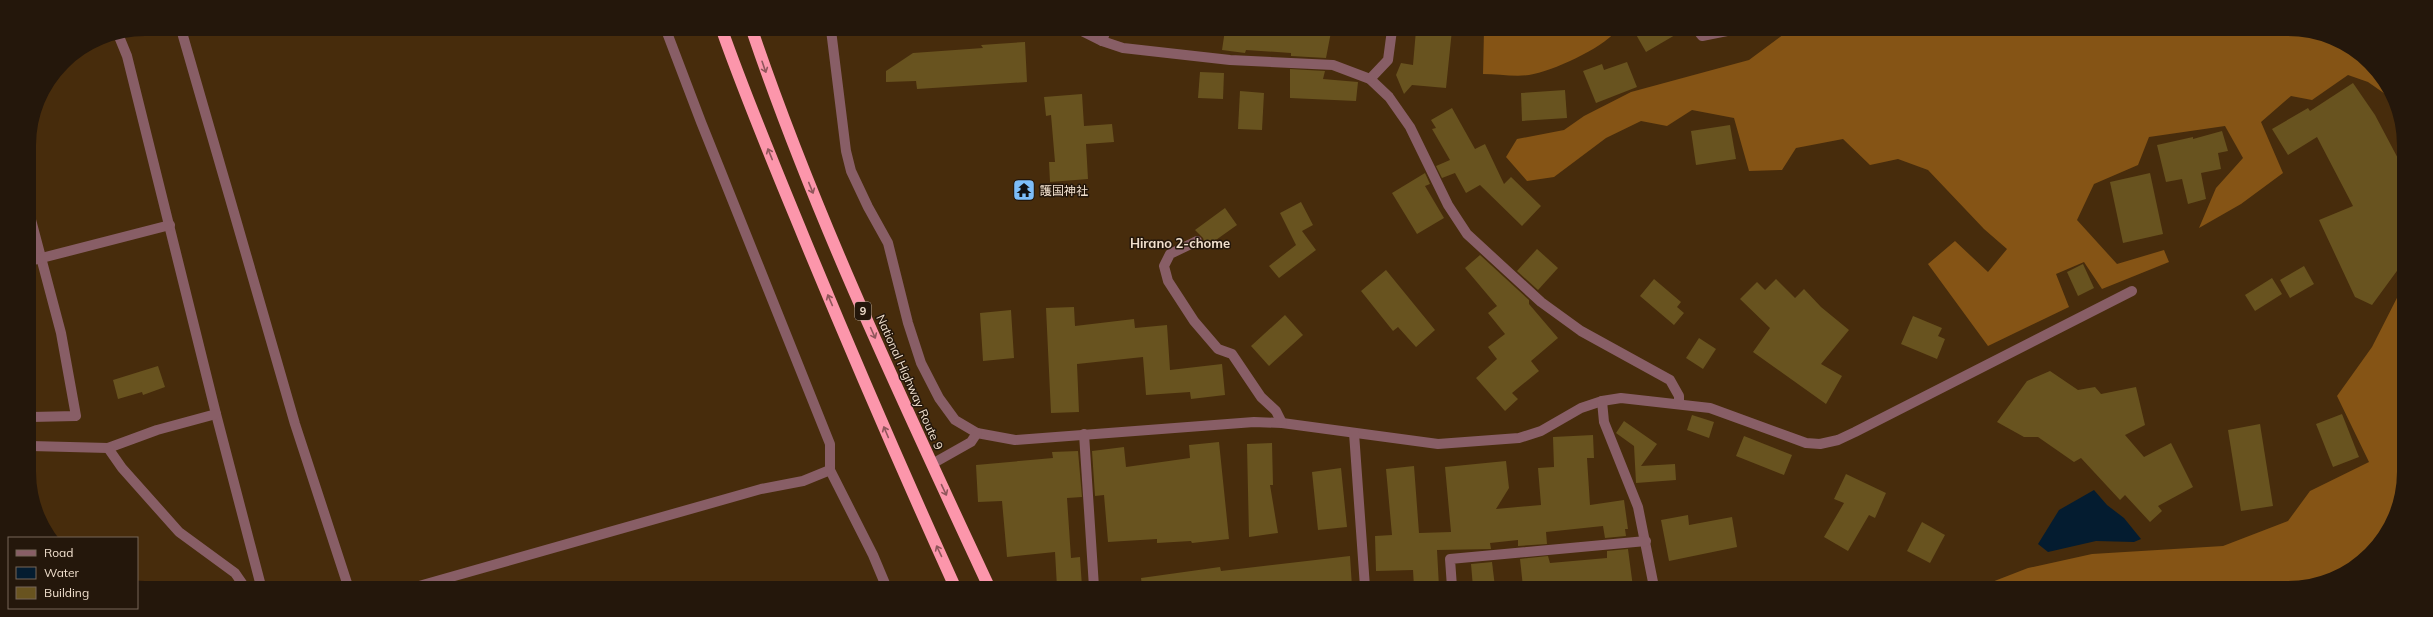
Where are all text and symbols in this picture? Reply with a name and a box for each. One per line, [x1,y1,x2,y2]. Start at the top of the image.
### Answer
one-way arrow [761,60,769,72]
one-way arrow [765,148,773,160]
temple icon: 護国神社 [1011,177,1037,203]
one-way arrow [808,181,816,193]
place label: 護国神社 [1040,183,1088,198]
district label: Hirano 2-chome [1130,235,1230,251]
one-way arrow [826,294,833,306]
road number: 9 [855,302,871,320]
street label: National Highway Route 9 [873,312,947,452]
one-way arrow [870,327,877,339]
one-way arrow [882,427,889,439]
one-way arrow [941,484,948,496]
legend [8,537,138,609]
text: Road [44,545,73,560]
one-way arrow [935,545,942,557]
text: Water [44,565,80,580]
text: Building [44,585,89,600]

